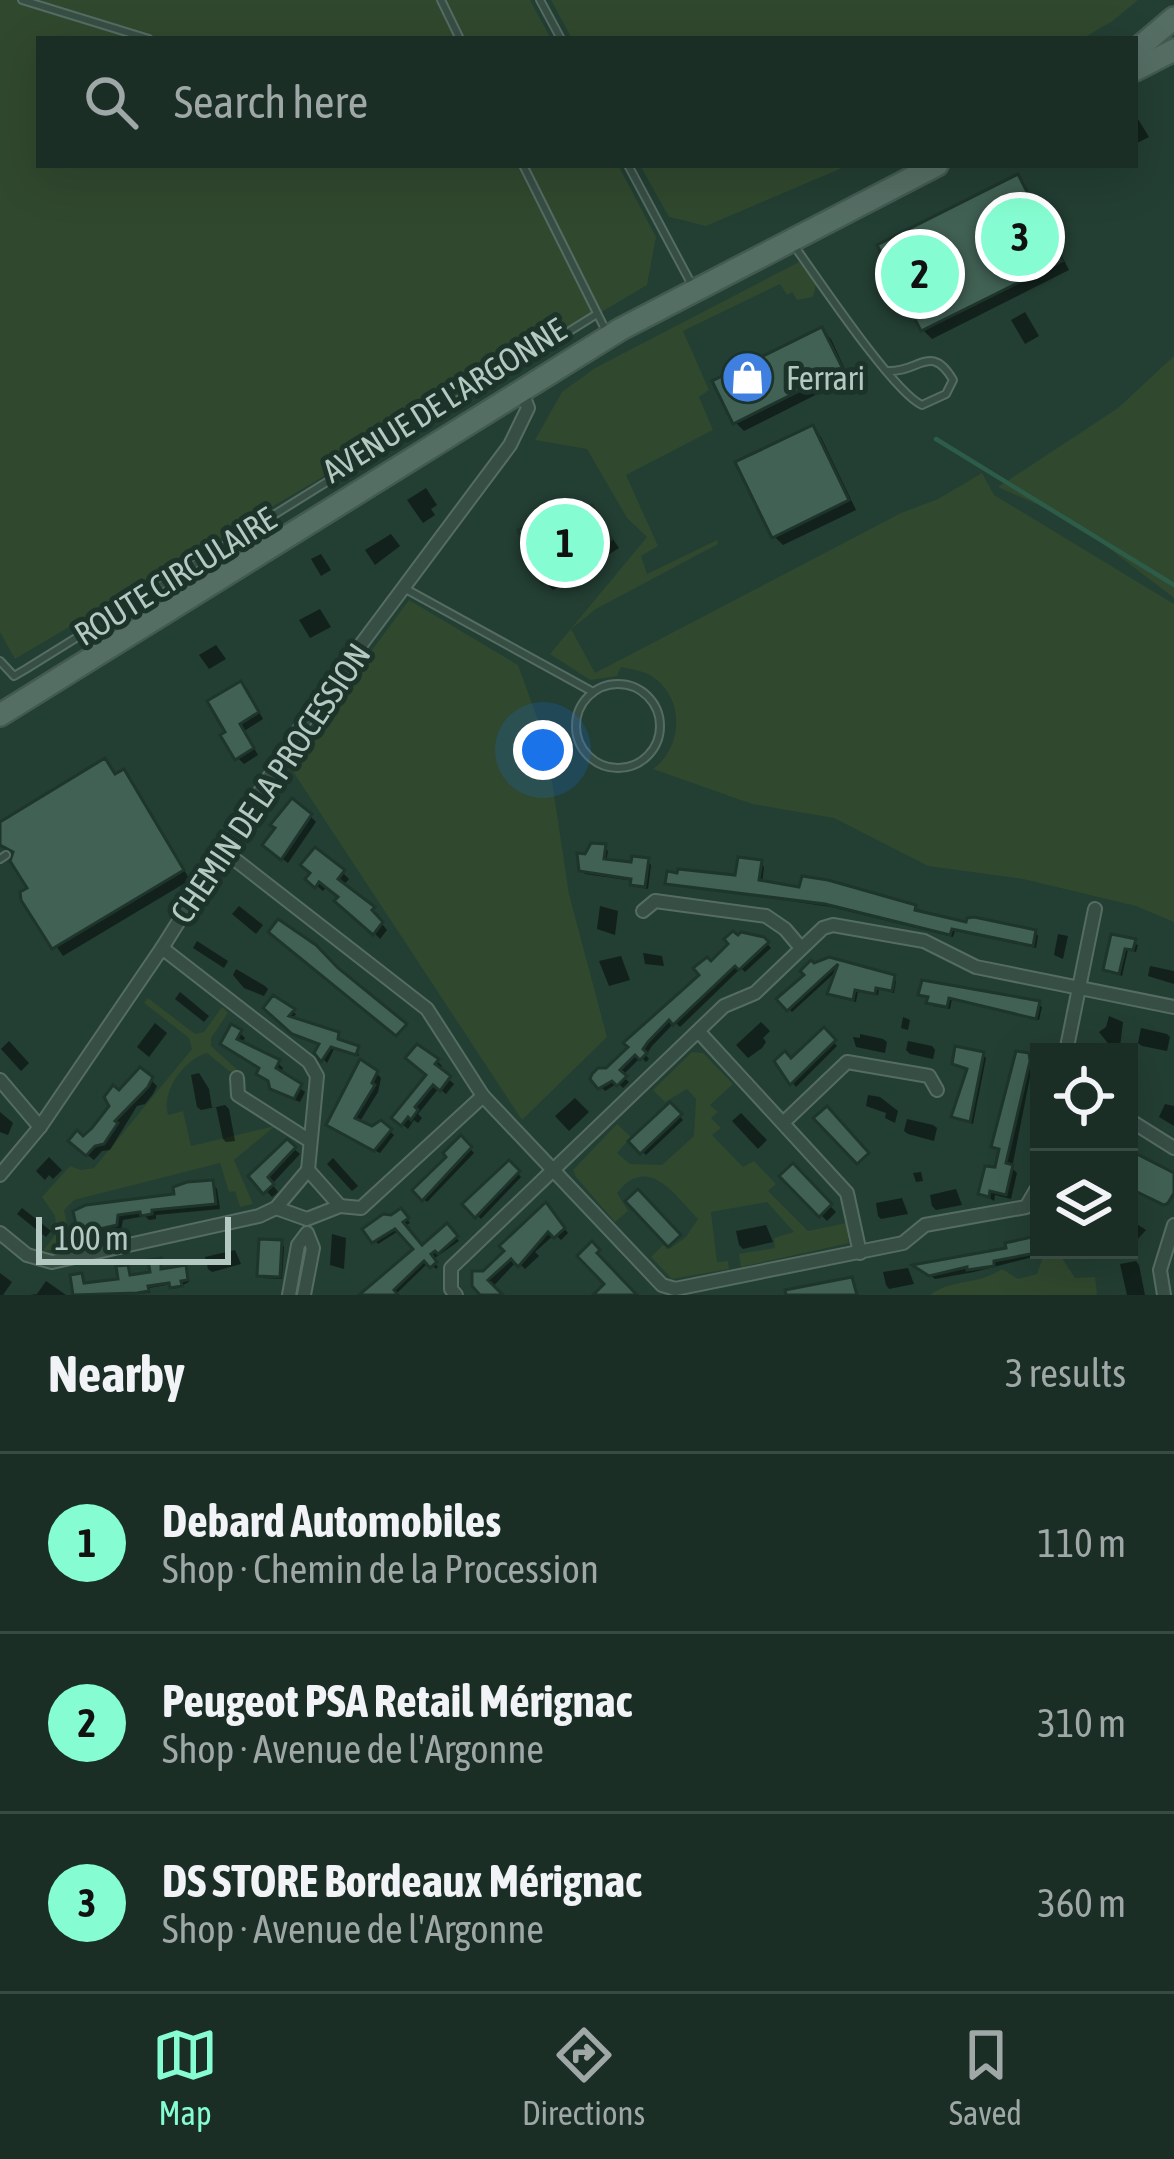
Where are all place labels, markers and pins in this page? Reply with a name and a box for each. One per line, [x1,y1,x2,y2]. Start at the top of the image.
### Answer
pin: 3 [981,192,1059,282]
pin: 2 [881,229,959,319]
shop icon: Ferrari [719,350,775,406]
place label: Ferrari [786,359,865,397]
pin: 1 [526,498,604,588]

